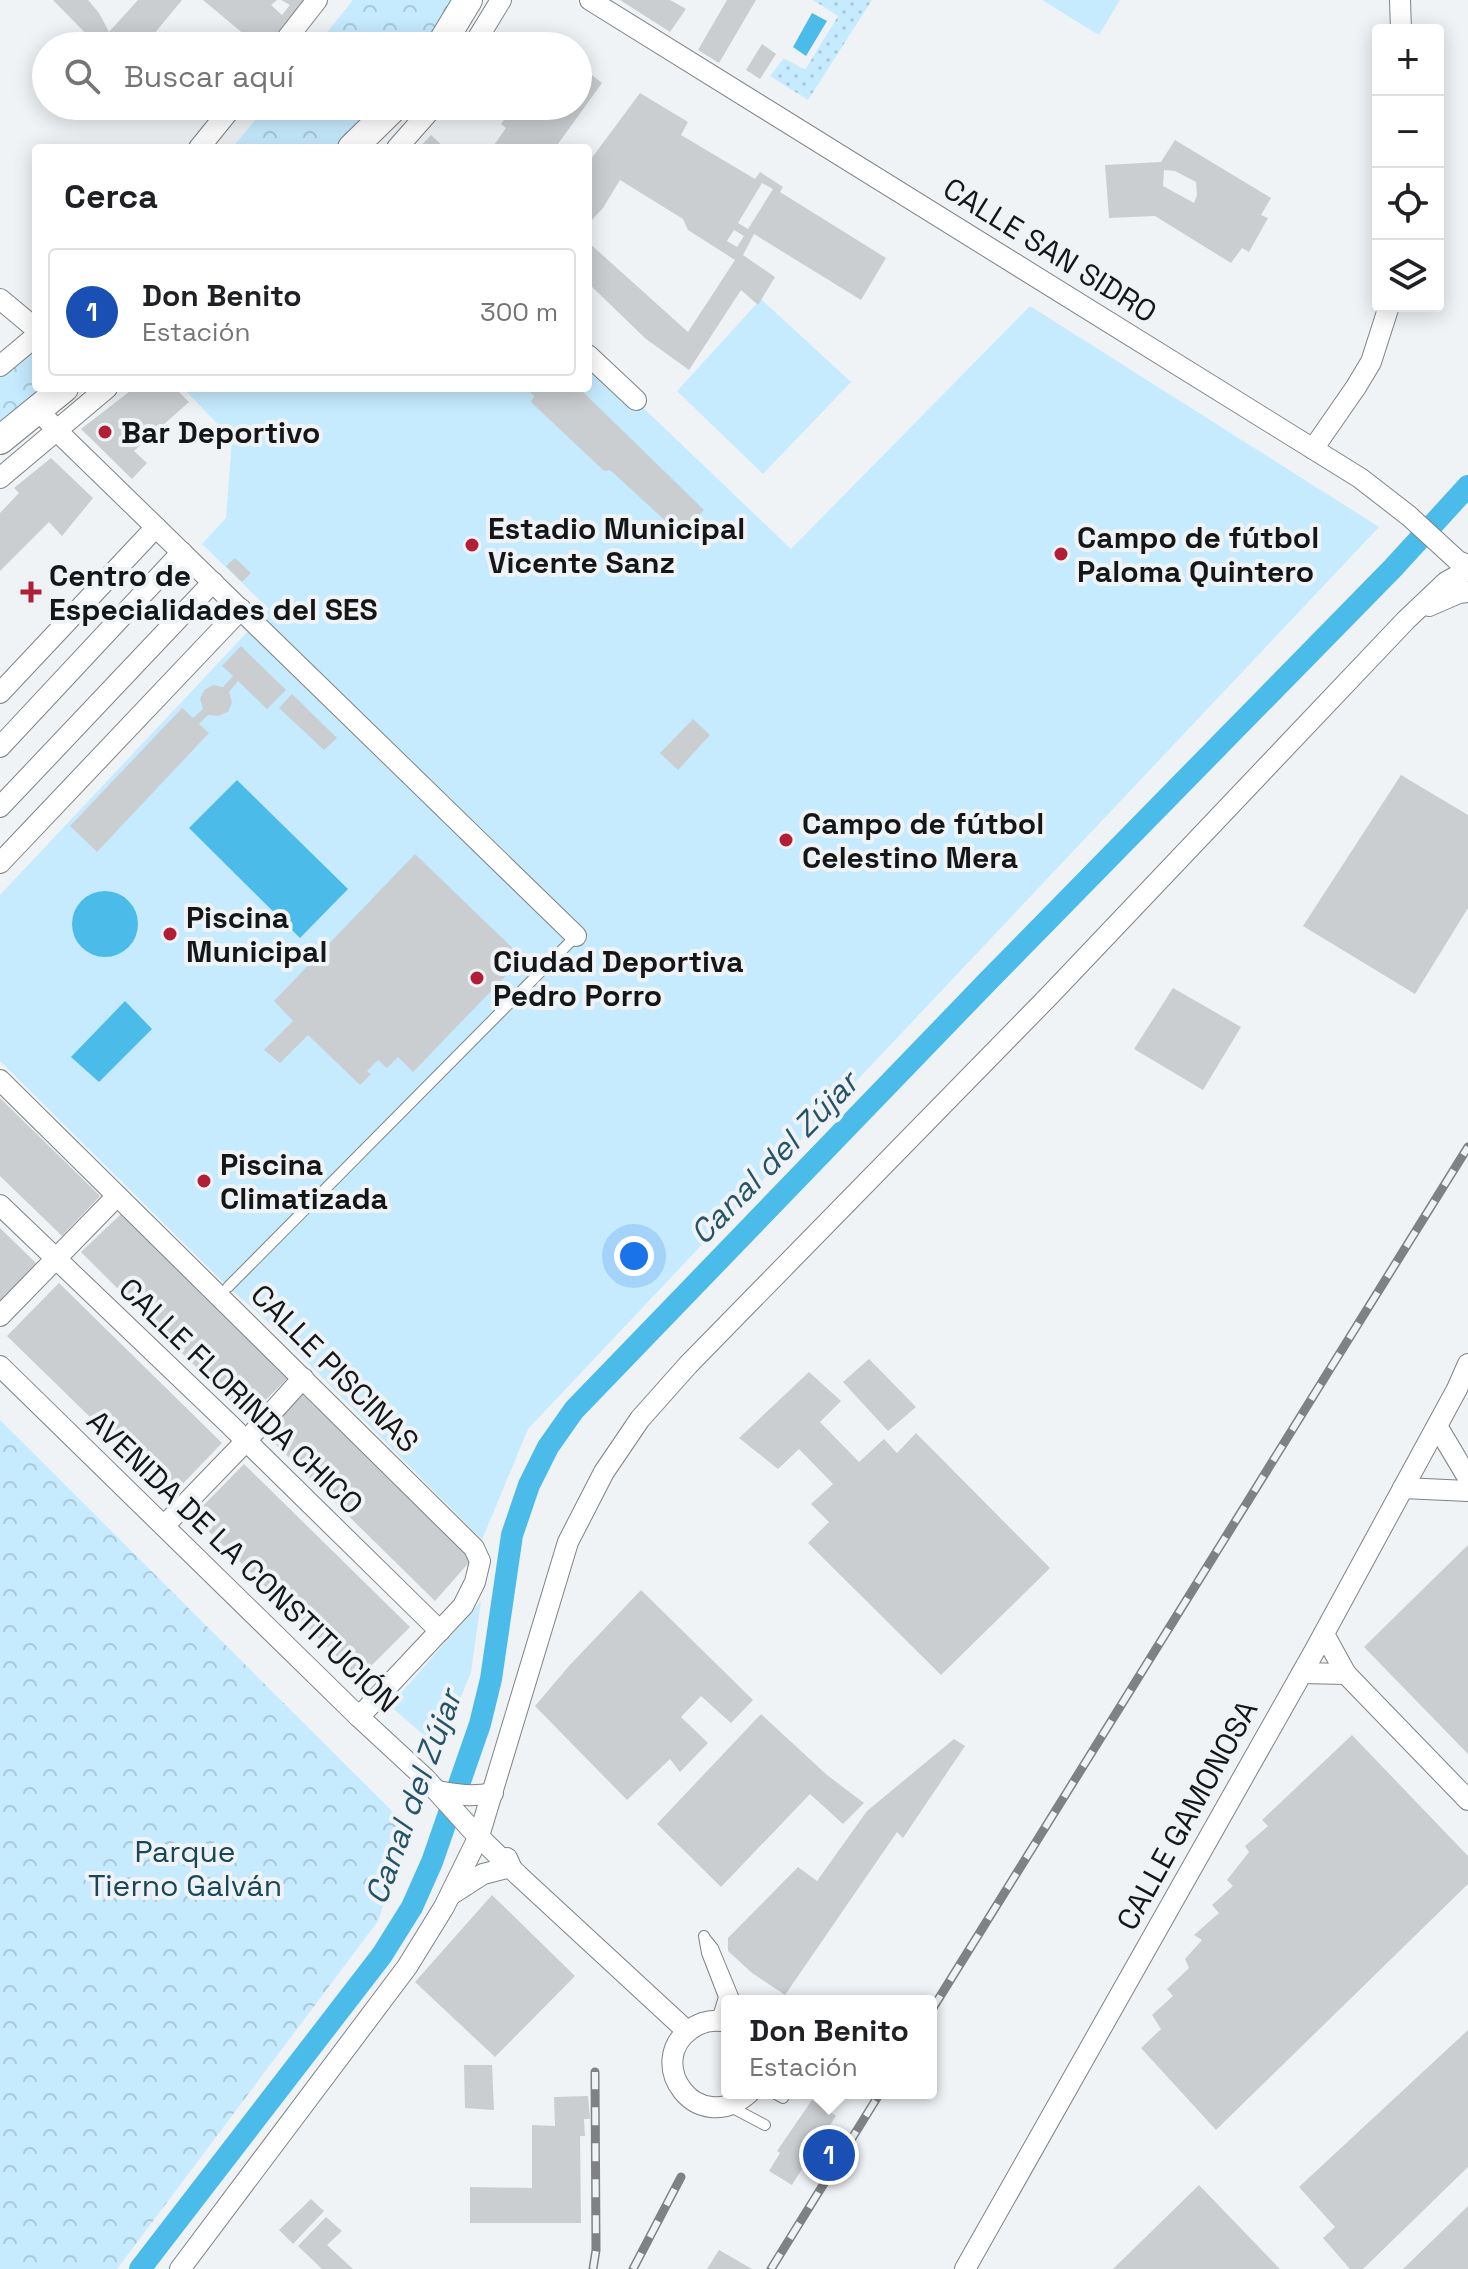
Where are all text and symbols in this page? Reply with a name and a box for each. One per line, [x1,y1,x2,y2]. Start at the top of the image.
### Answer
map controls [1372,24,1444,312]
button: + [1372,24,1444,96]
search box [32,32,592,120]
icon: search [60,54,104,98]
text: Buscar aquí [124,57,294,96]
button: − [1372,96,1444,168]
button: locate [1372,168,1444,240]
street label: CALLE SAN SIDRO [936,169,1164,331]
text: Cerca [64,175,158,218]
button: layers [1372,240,1444,312]
text: Don Benito [142,276,302,315]
text: 1 [86,295,98,329]
text: 300 m [480,295,558,329]
text: Estación [142,315,250,349]
place label: Bar Deportivo [121,413,320,452]
marker: Bar Deportivo [96,423,114,441]
place label: Estadio Municipal Vicente Sanz [488,509,745,582]
place label: Campo de fútbol Paloma Quintero [1077,518,1319,591]
marker: Estadio Municipal Vicente Sanz [463,536,481,554]
marker: Campo de fútbol Paloma Quintero [1052,545,1070,563]
place label: Centro de Especialidades del SES [49,556,378,629]
marker: Centro de Especialidades del SES [20,581,42,603]
place label: Campo de fútbol Celestino Mera [802,804,1044,877]
marker: Campo de fútbol Celestino Mera [777,831,795,849]
place label: Piscina Municipal [186,898,327,971]
marker: Piscina Municipal [161,925,179,943]
place label: Ciudad Deportiva Pedro Porro [493,942,743,1015]
marker: Ciudad Deportiva Pedro Porro [468,969,486,987]
water label: Canal del Zújar [681,1061,869,1253]
place label: Piscina Climatizada [220,1145,388,1218]
marker: Piscina Climatizada [195,1172,213,1190]
your location [614,1236,654,1276]
street label: CALLE FLORINDA CHICO [111,1269,371,1523]
street label: CALLE PISCINAS [242,1275,428,1461]
street label: AVENIDA DE LA CONSTITUCIÓN [79,1402,407,1720]
water label: Canal del Zújar [356,1682,471,1910]
street label: CALLE GAMONOSA [1108,1693,1266,1937]
park label: Parque Tierno Galván [88,1832,282,1905]
popup [721,1995,937,2099]
text: Don Benito [749,2011,909,2050]
text: Estación [749,2050,858,2084]
pin: 1 [803,2125,855,2185]

